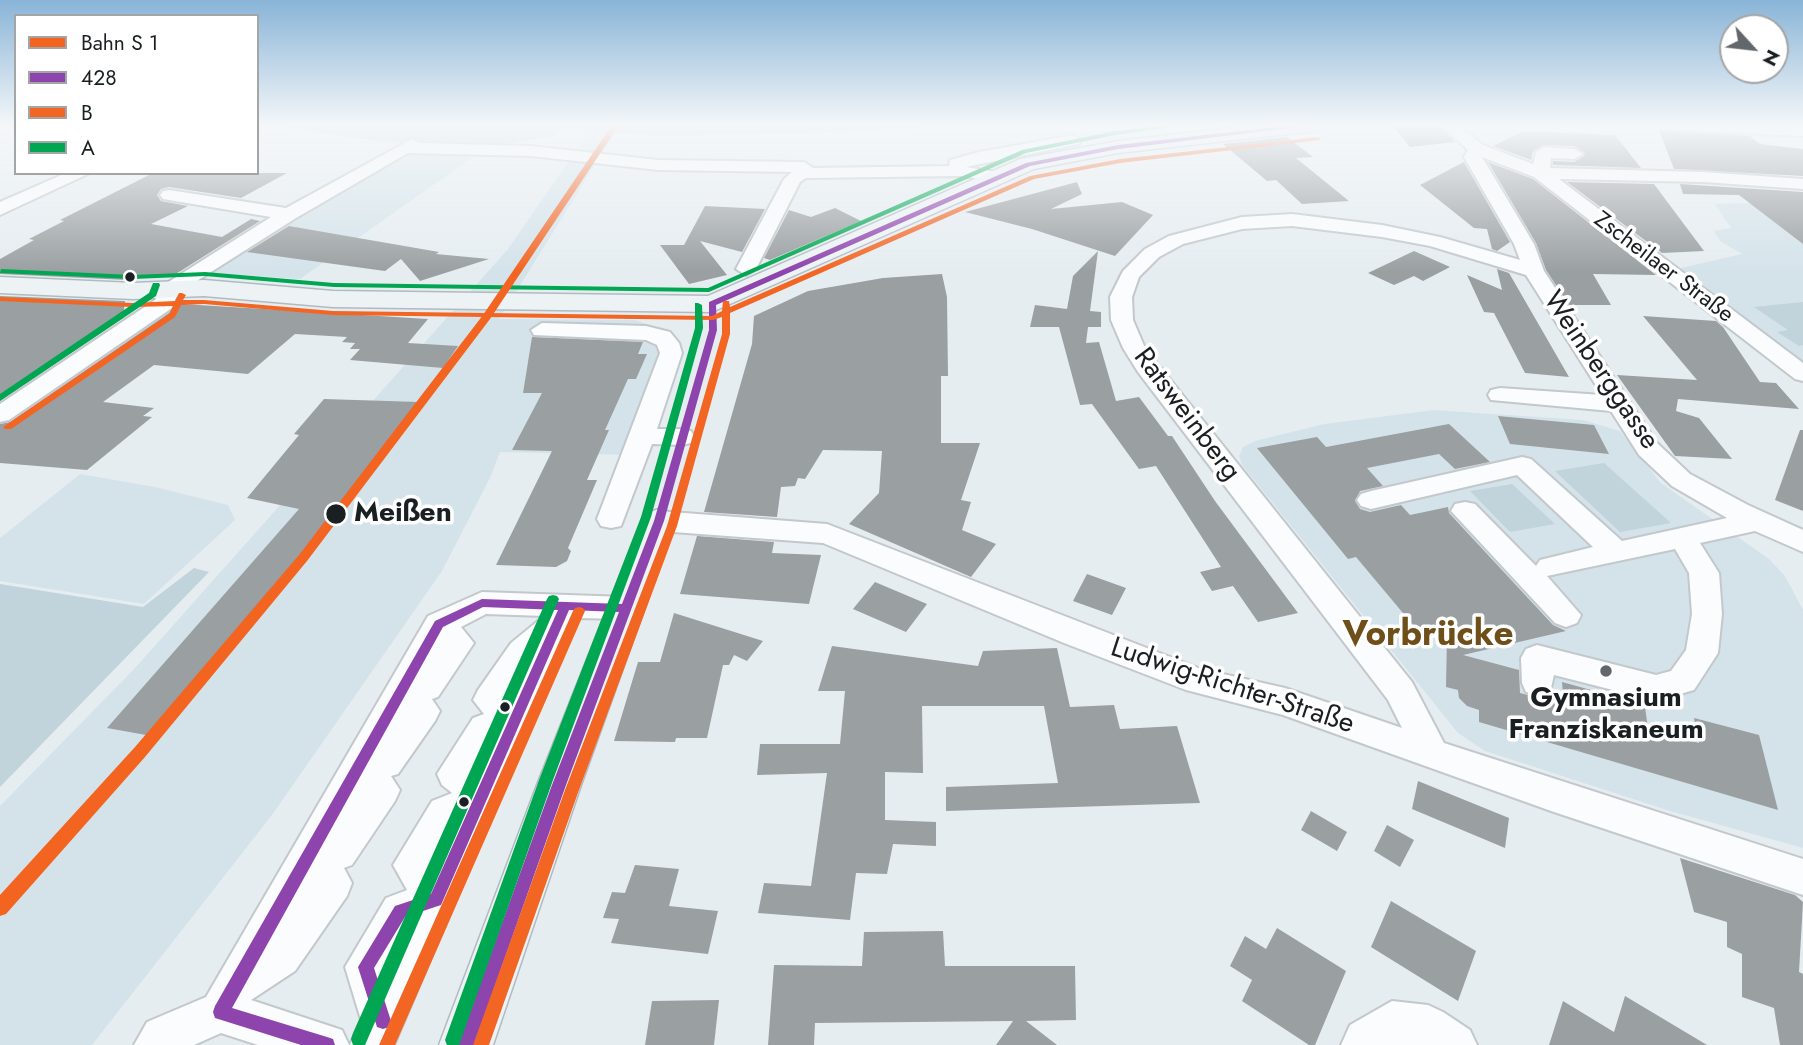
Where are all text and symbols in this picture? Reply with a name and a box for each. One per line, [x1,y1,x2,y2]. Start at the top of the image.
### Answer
legend [14,14,259,175]
north arrow [1719,14,1789,84]
text: Bahn S 1 [81,28,158,58]
text: N [1756,45,1787,71]
text: 428 [81,63,117,93]
text: B [81,98,93,128]
text: A [81,133,95,163]
street label: Zscheilaer Straße [1588,207,1738,329]
unlabelled marker [123,270,137,284]
street label: Weinberggasse [1535,285,1665,457]
street label: Ratsweinberg [1125,342,1247,488]
place label: Meißen [354,497,452,531]
marker: Meißen [324,502,348,526]
district label: Vorbrücke [1342,616,1514,658]
street label: Ludwig-Richter-Straße [1106,632,1358,742]
marker: Gymnasium Franziskaneum [1598,663,1614,679]
place label: Gymnasium Franziskaneum [1508,682,1704,748]
unlabelled marker [498,700,512,714]
unlabelled marker [457,795,471,809]

